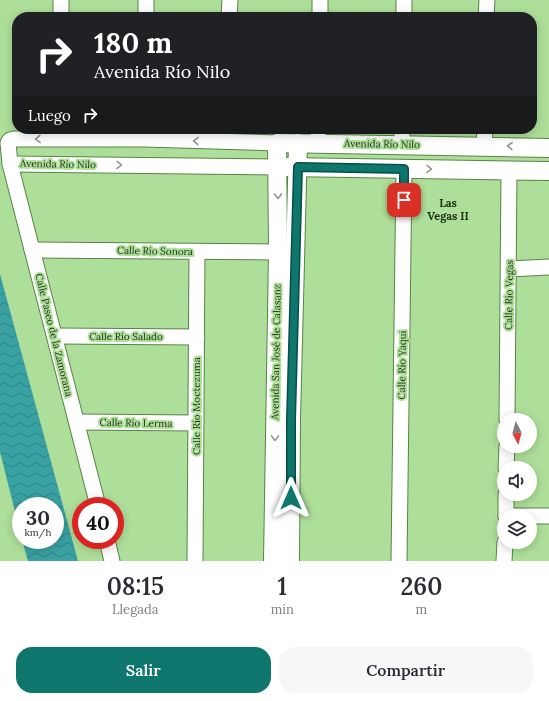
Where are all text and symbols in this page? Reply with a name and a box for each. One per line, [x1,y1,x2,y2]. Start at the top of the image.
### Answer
text: 180 m [94,25,172,61]
icon: right [28,28,80,80]
text: Avenida Río Nilo [94,60,230,83]
icon: right [79,104,101,126]
text: Luego [28,106,71,125]
one-way arrow [35,134,41,143]
one-way arrow [193,137,199,145]
street label: Avenida Río Nilo [343,137,420,151]
one-way arrow [507,142,513,151]
street label: Avenida Río Nilo [19,157,96,171]
one-way arrow [116,161,122,169]
one-way arrow [426,165,432,173]
pin [387,183,421,217]
icon: arrive [393,189,415,211]
one-way arrow [274,193,282,199]
district label: Las Vegas II [427,196,469,223]
street label: Calle Río Sonora [117,244,193,258]
street label: Calle Río Vegas [502,259,516,330]
street label: Calle Paseo de la Zamorana [32,272,76,398]
street label: Avenida San José de Calasanz [268,284,284,421]
street label: Calle Río Salado [89,330,163,343]
street label: Calle Río Yaqui [395,330,409,399]
street label: Calle Río Moctezuma [190,357,203,455]
north arrow [497,413,537,453]
map controls [497,413,537,549]
street label: Calle Río Lerma [99,416,173,430]
one-way arrow [271,435,279,441]
button: sound [497,461,537,501]
position arrow [270,477,312,519]
speed limit sign: 40 [72,497,124,549]
text: 30 [26,505,50,530]
button: layers [497,509,537,549]
text: km/h [24,526,52,539]
text: 08:15 [107,571,164,602]
text: 1 [278,571,287,602]
text: 260 [401,571,442,602]
text: Llegada [112,601,159,618]
text: min [271,601,294,618]
text: m [416,601,427,618]
button: Salir [16,647,271,693]
button: Compartir [279,647,533,693]

